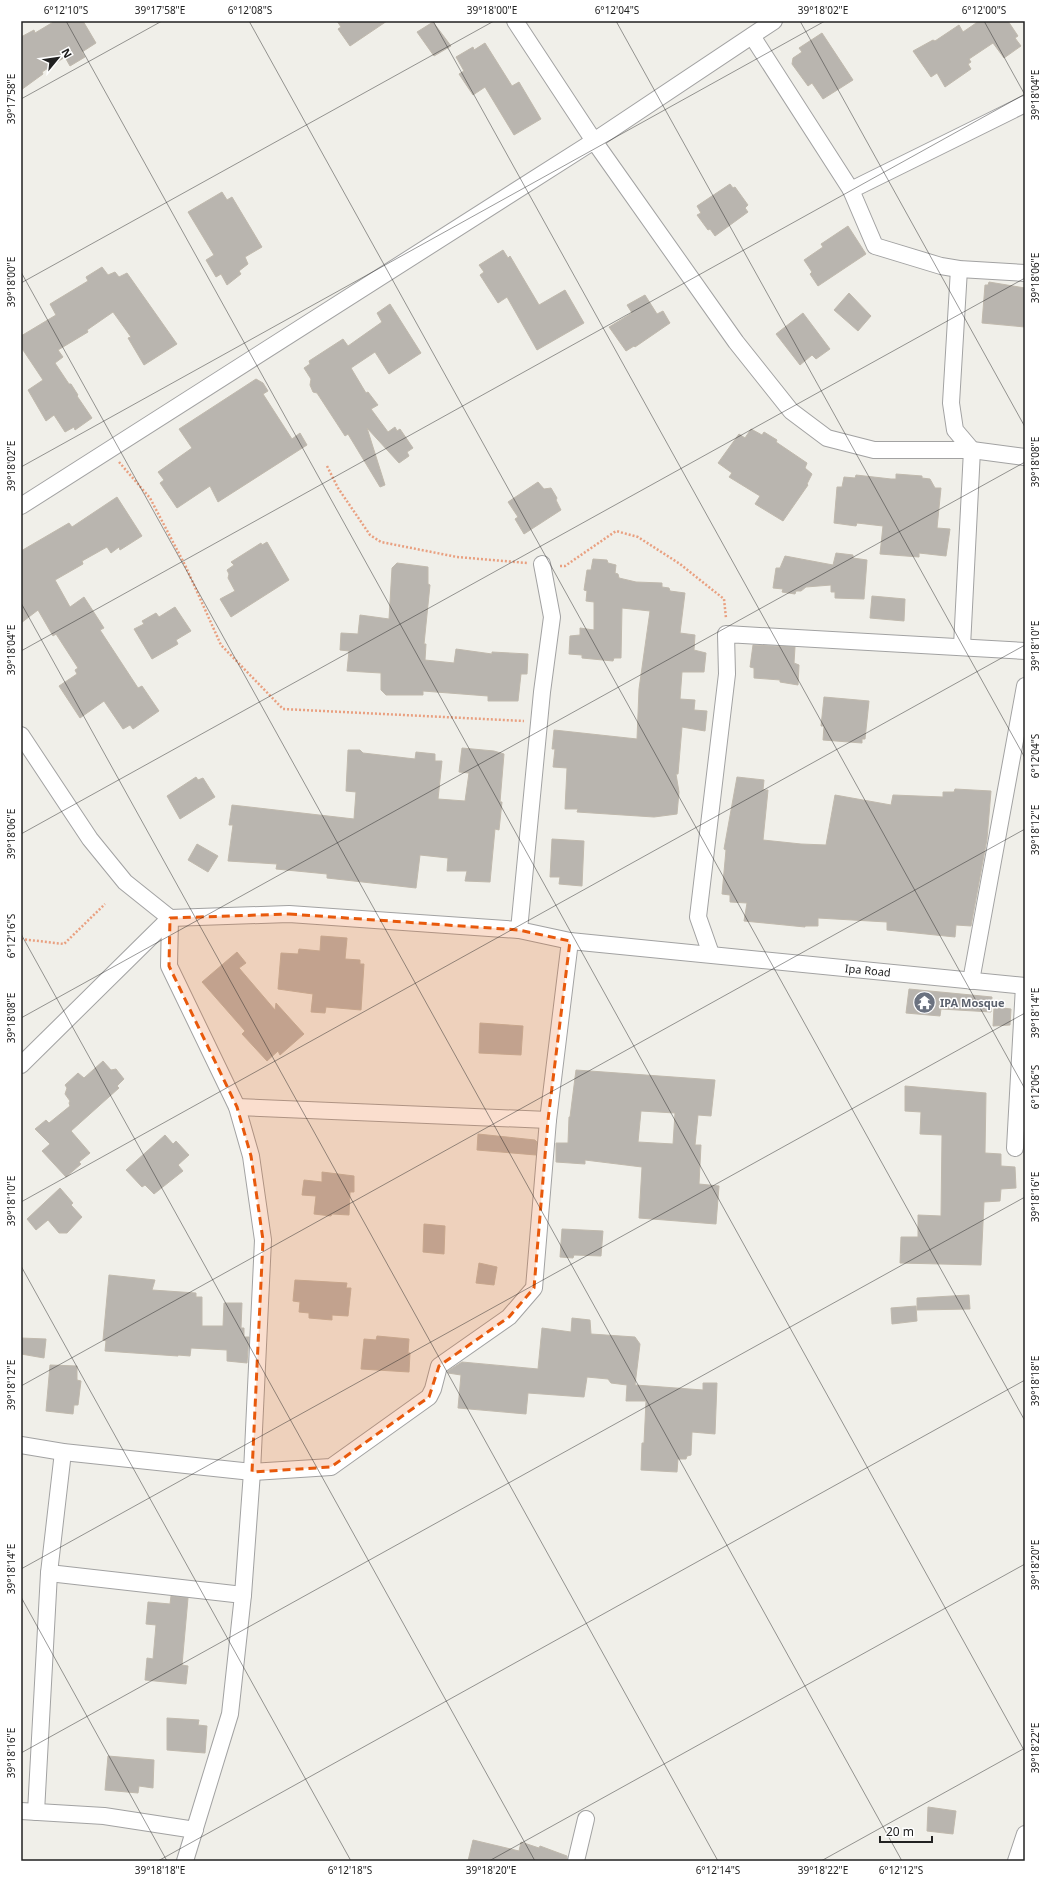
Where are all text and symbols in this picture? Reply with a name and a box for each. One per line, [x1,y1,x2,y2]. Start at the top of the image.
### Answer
text: 6°12'10"S [44,3,89,17]
text: 39°17'58"E [135,3,185,17]
text: 6°12'08"S [228,3,273,17]
text: 39°18'00"E [467,3,517,17]
text: 6°12'04"S [595,3,640,17]
text: 39°18'02"E [798,3,848,17]
text: 6°12'00"S [962,3,1007,17]
north arrow [38,38,78,78]
text: N [58,45,76,60]
text: 39°18'04"E [1028,70,1042,120]
text: 39°17'58"E [4,74,18,124]
text: 39°18'06"E [1028,253,1042,303]
text: 39°18'00"E [4,257,18,307]
text: 39°18'08"E [1028,437,1042,487]
text: 39°18'02"E [4,441,18,491]
text: 39°18'10"E [1028,621,1042,671]
text: 39°18'04"E [4,625,18,675]
text: 6°12'04"S [1028,733,1042,778]
text: 39°18'12"E [1028,805,1042,855]
text: 39°18'06"E [4,809,18,859]
text: 6°12'16"S [4,913,18,958]
street label: Ipa Road [844,960,892,980]
text: 39°18'14"E [1028,988,1042,1038]
temple icon: IPA Mosque [912,990,938,1016]
text: 39°18'08"E [4,993,18,1043]
place label: IPA Mosque [940,995,1005,1010]
text: 6°12'06"S [1028,1064,1042,1109]
text: 39°18'16"E [1028,1172,1042,1222]
text: 39°18'10"E [4,1176,18,1226]
text: 39°18'18"E [1028,1356,1042,1406]
text: 39°18'12"E [4,1360,18,1410]
text: 39°18'20"E [1028,1540,1042,1590]
text: 39°18'14"E [4,1544,18,1594]
text: 39°18'22"E [1028,1723,1042,1773]
text: 39°18'16"E [4,1728,18,1778]
scale bar [880,1818,932,1844]
text: 20 m [886,1823,914,1840]
text: 39°18'18"E [135,1863,185,1877]
text: 6°12'18"S [328,1863,373,1877]
text: 39°18'20"E [466,1863,516,1877]
text: 6°12'14"S [696,1863,741,1877]
text: 39°18'22"E [798,1863,848,1877]
text: 6°12'12"S [879,1863,924,1877]

